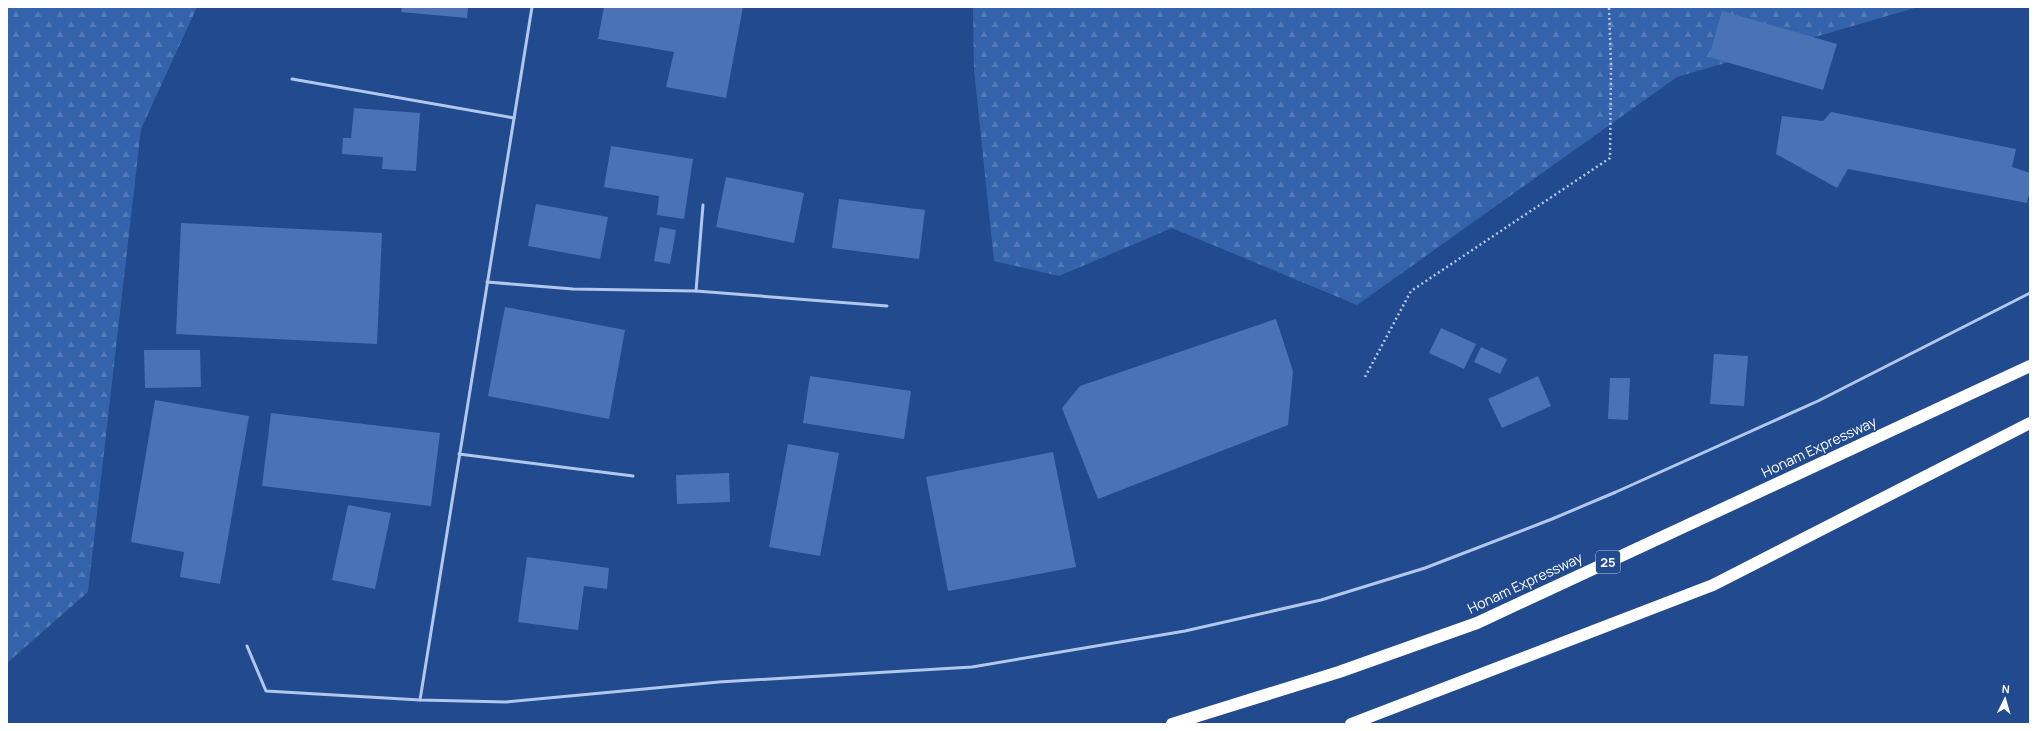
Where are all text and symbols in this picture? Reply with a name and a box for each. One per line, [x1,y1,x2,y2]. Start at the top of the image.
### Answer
street label: Honam Expressway [1758,411,1880,482]
street label: Honam Expressway [1464,547,1586,618]
road number: 25 [1596,551,1620,573]
north arrow [1985,679,2025,719]
text: N [2001,681,2011,696]

